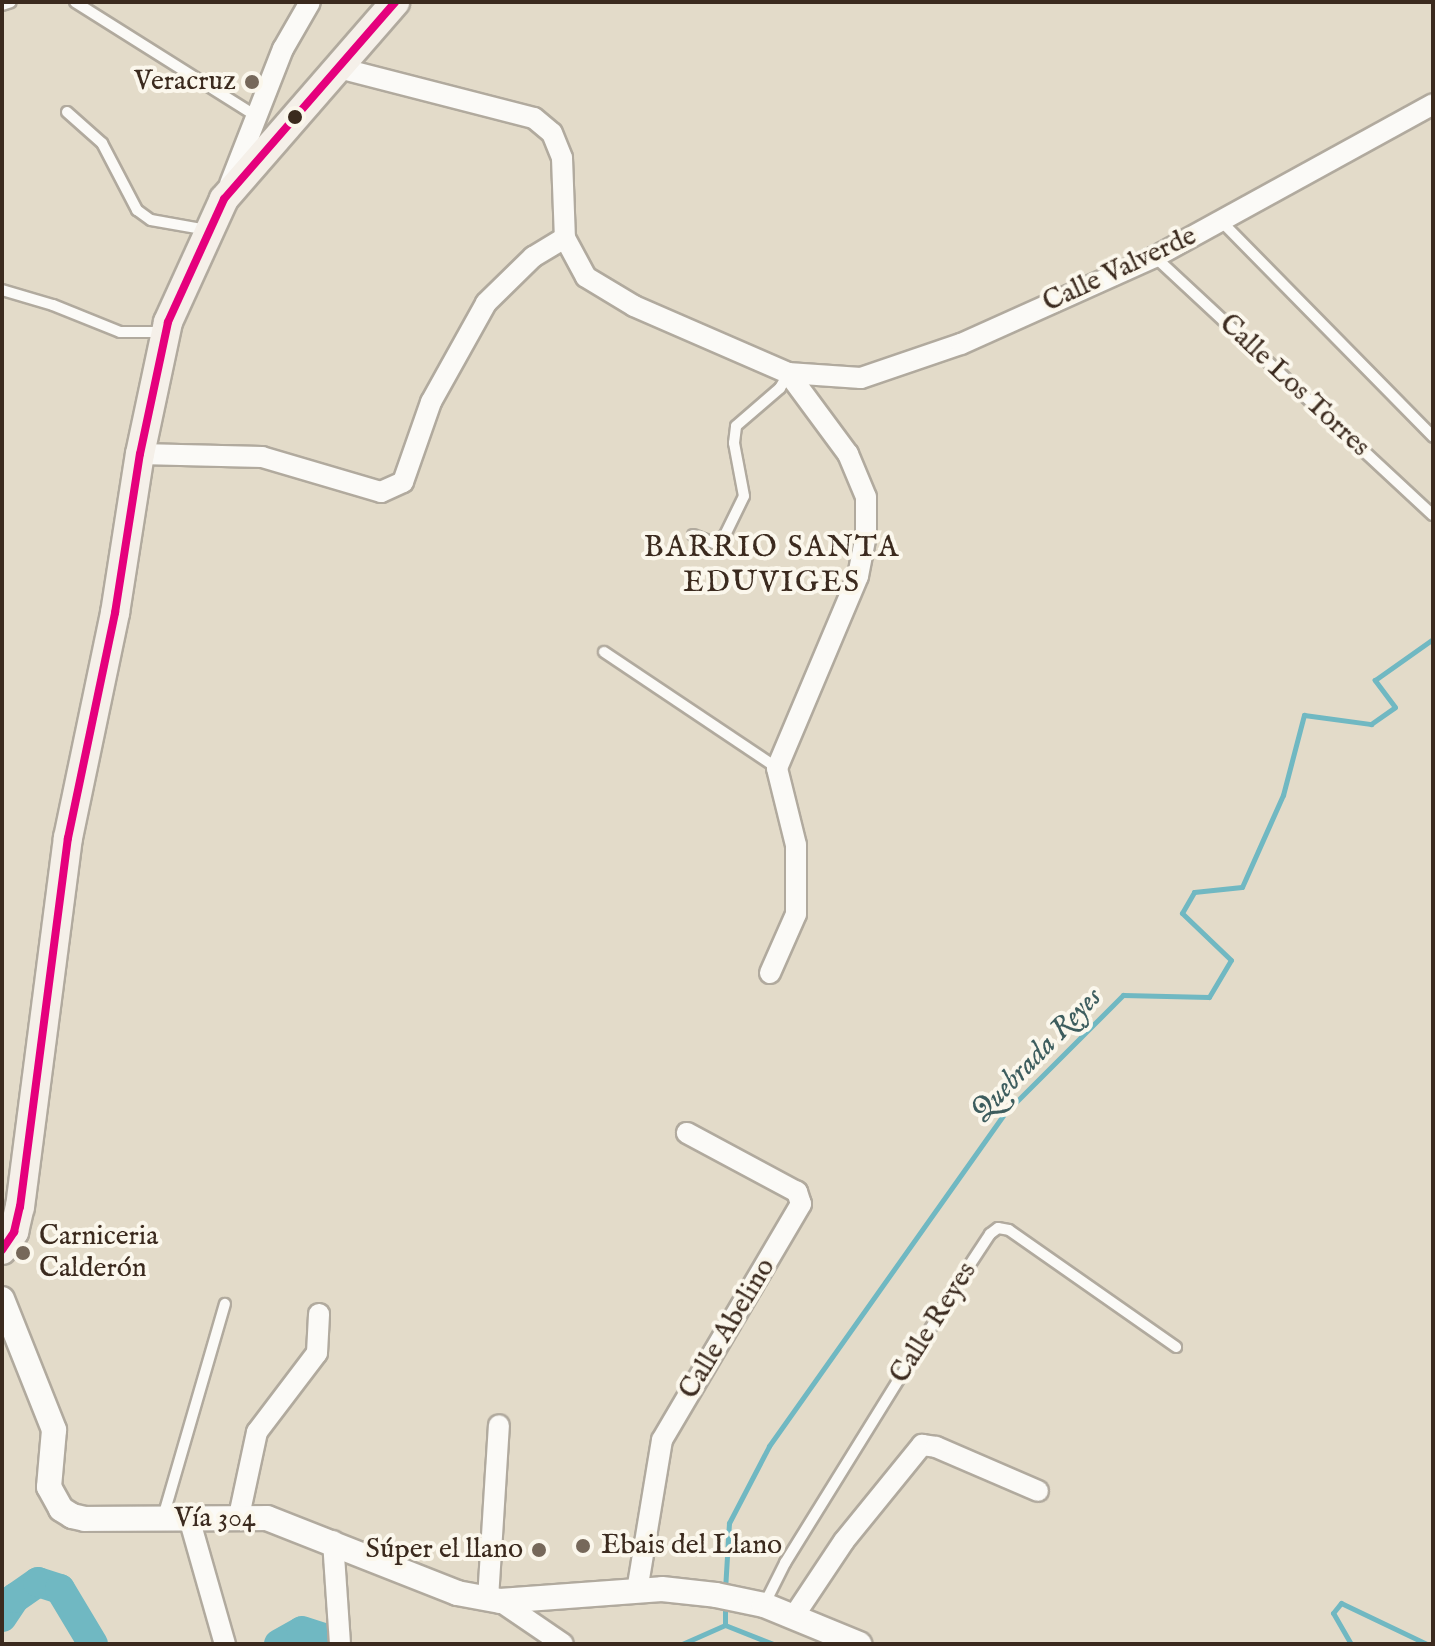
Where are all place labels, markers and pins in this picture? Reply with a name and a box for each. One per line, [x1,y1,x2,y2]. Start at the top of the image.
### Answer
place label: Veracruz [134,65,236,99]
marker: Veracruz [243,73,261,91]
unlabelled marker [287,109,303,125]
place label: Carniceria Calderón [39,1220,158,1286]
marker: Carniceria Calderón [14,1244,32,1262]
place label: Ebais del Llano [601,1529,782,1563]
place label: Súper el llano [366,1533,523,1567]
marker: Ebais del Llano [572,1535,594,1557]
marker: Súper el llano [530,1541,548,1559]

